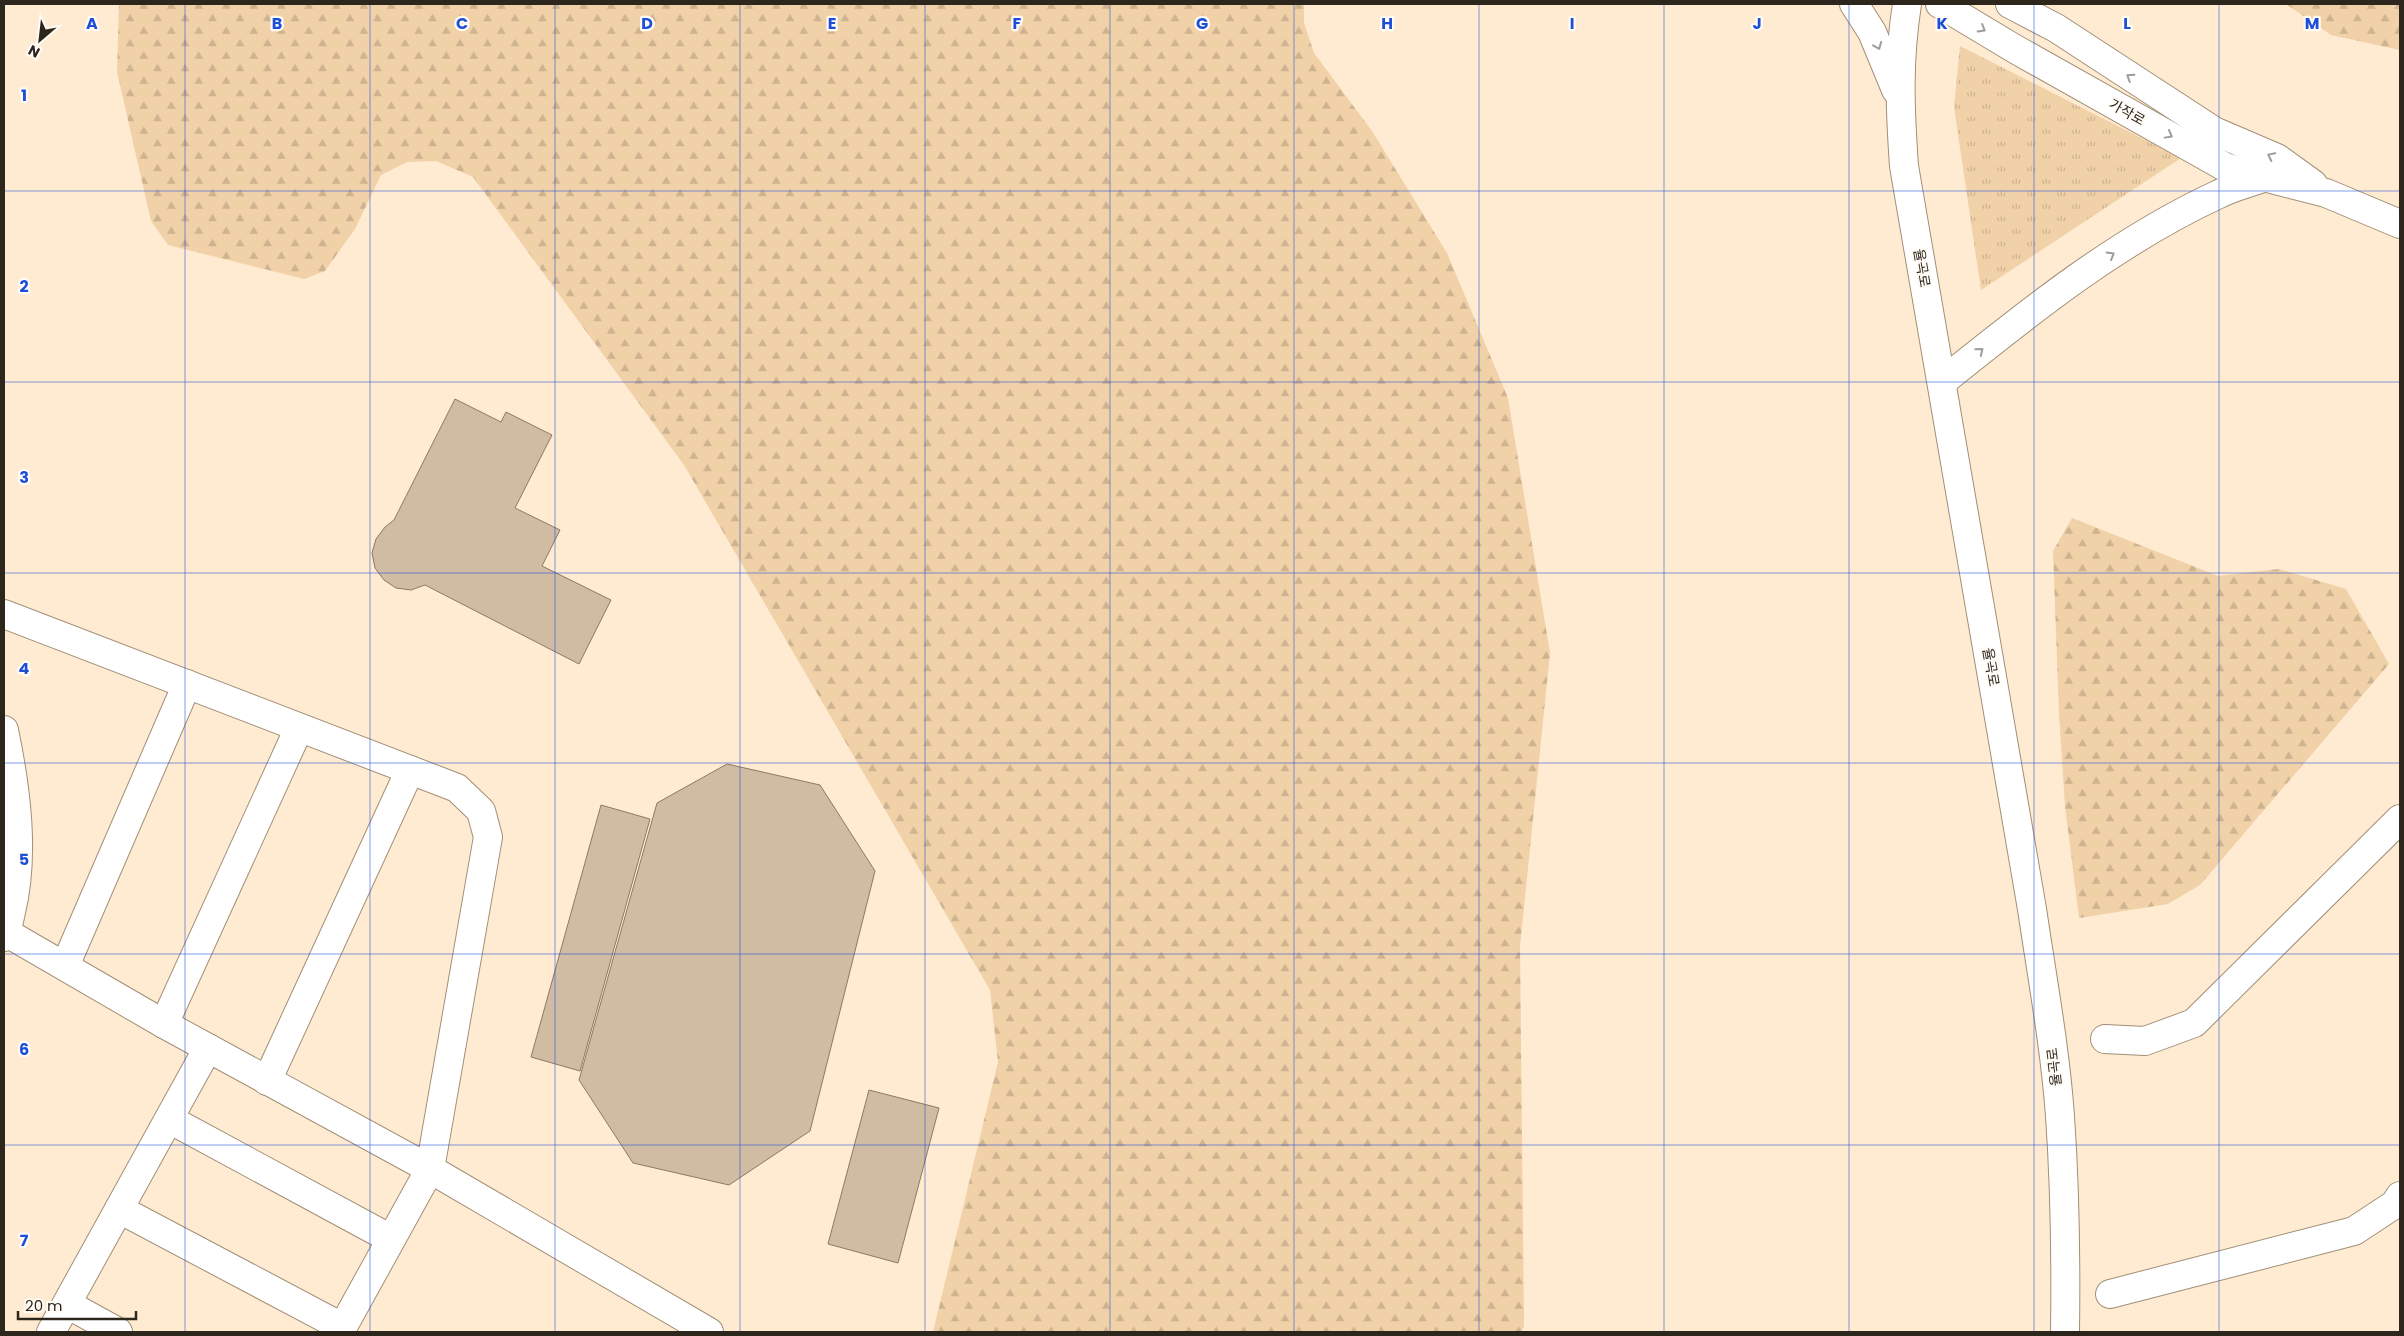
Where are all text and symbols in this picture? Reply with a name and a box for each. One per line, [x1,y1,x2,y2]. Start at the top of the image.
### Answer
text: A [86,12,98,35]
text: B [272,12,282,35]
text: C [456,12,468,35]
text: D [641,12,653,35]
text: E [828,12,836,35]
text: F [1013,12,1022,35]
text: G [1196,12,1208,35]
text: H [1381,12,1393,35]
text: I [1570,12,1574,35]
text: J [1752,12,1762,35]
text: K [1936,12,1948,35]
text: L [2123,12,2131,35]
text: M [2305,12,2319,35]
north arrow [15,15,65,65]
one-way arrow [1976,23,1985,33]
text: N [25,40,43,63]
one-way arrow [1872,41,1882,50]
one-way arrow [2127,73,2136,83]
text: 1 [21,84,27,107]
street label: 가작로 [2105,94,2149,130]
one-way arrow [2163,129,2172,139]
one-way arrow [2268,153,2277,163]
street label: 율곡로 [1909,247,1935,289]
one-way arrow [2105,252,2114,262]
text: 2 [19,275,29,298]
one-way arrow [1974,349,1983,357]
text: 3 [19,466,29,489]
street label: 율곡로 [1978,646,2004,688]
text: 4 [19,657,30,680]
text: 5 [19,848,29,871]
text: 6 [19,1038,29,1061]
street label: 율곡로 [2042,1046,2066,1087]
text: 7 [20,1229,29,1252]
scale bar [18,1288,135,1320]
text: 20 m [25,1295,63,1316]

